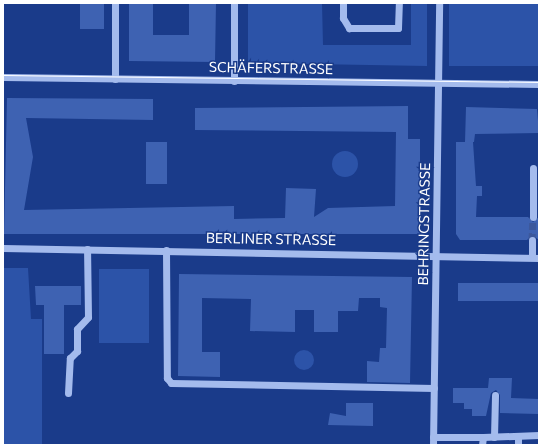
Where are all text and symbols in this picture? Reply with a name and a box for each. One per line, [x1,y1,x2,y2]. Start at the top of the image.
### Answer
street label: SCHÄFERSTRASSE [209,59,333,77]
street label: BEHRINGSTRASSE [415,162,433,286]
street label: BERLINER STRASSE [206,229,336,249]

